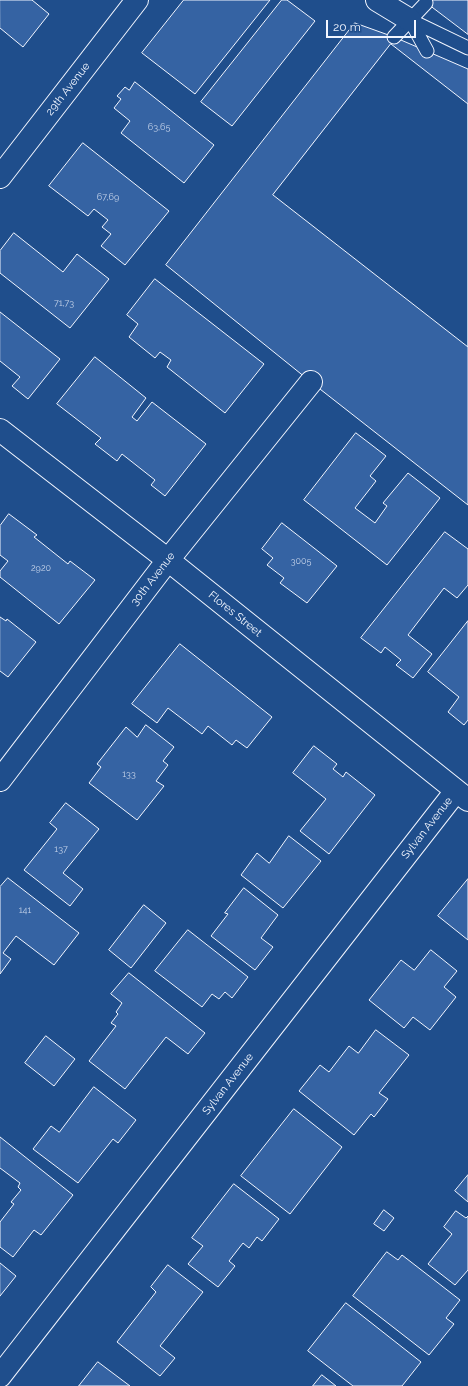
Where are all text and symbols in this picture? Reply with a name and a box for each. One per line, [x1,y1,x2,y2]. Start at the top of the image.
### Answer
scale bar [328,12,418,38]
text: 20 m [333,20,361,34]
street label: 29th Avenue [43,60,93,118]
house number: 63,65 [148,122,170,132]
house number: 67,69 [97,192,119,202]
house number: 71,73 [54,298,74,308]
street label: 30th Avenue [128,550,178,608]
house number: 3005 [291,556,311,566]
house number: 2920 [31,563,51,573]
street label: Flores Street [206,588,264,640]
house number: 133 [122,769,136,779]
street label: Sylvan Avenue [399,794,455,862]
house number: 137 [54,844,68,854]
house number: 141 [19,905,31,915]
street label: Sylvan Avenue [200,1050,256,1118]

